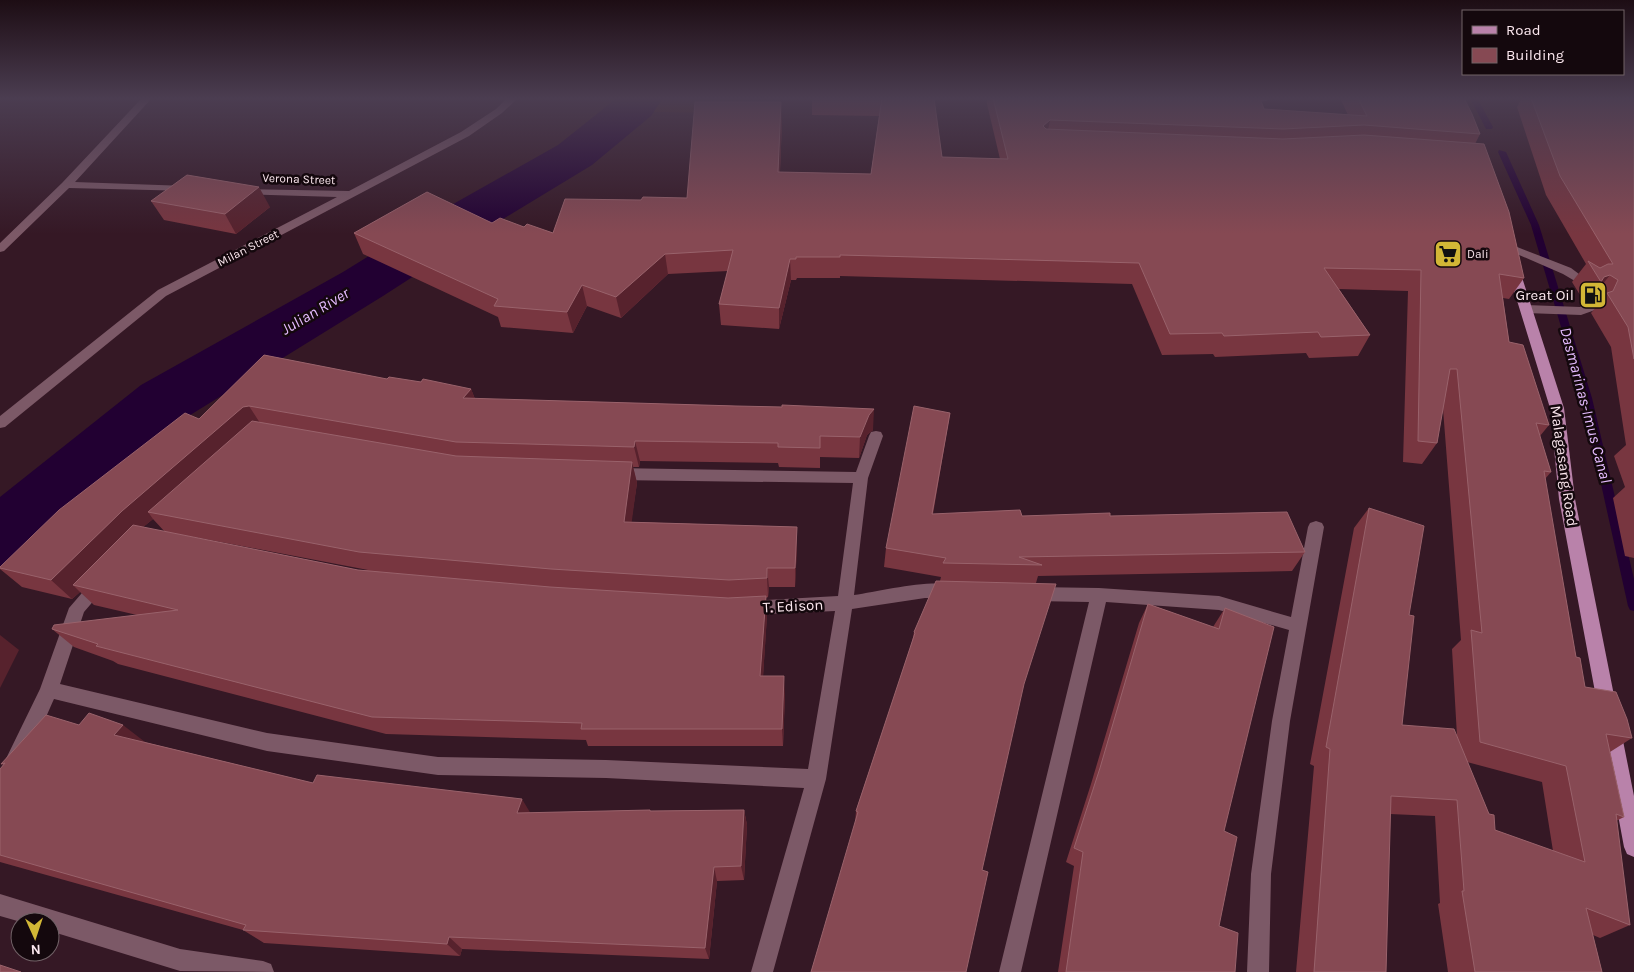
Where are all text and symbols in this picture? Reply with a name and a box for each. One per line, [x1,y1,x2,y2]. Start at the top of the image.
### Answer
legend [1462,10,1624,75]
text: Road [1506,21,1541,39]
text: Building [1506,46,1564,64]
street label: Verona Street [262,171,336,187]
street label: Milan Street [215,226,281,269]
supermarket icon: Dali [1433,239,1463,269]
place label: Dali [1467,247,1488,261]
fuel station icon: Great Oil [1578,280,1608,310]
water label: Julian River [277,283,353,339]
place label: Great Oil [1515,286,1574,304]
water label: Dasmarinas-Imus Canal [1556,325,1616,485]
street label: Malagasang Road [1547,404,1581,528]
street label: T. Edison [762,595,824,617]
north arrow [10,912,60,962]
text: N [30,941,41,958]

